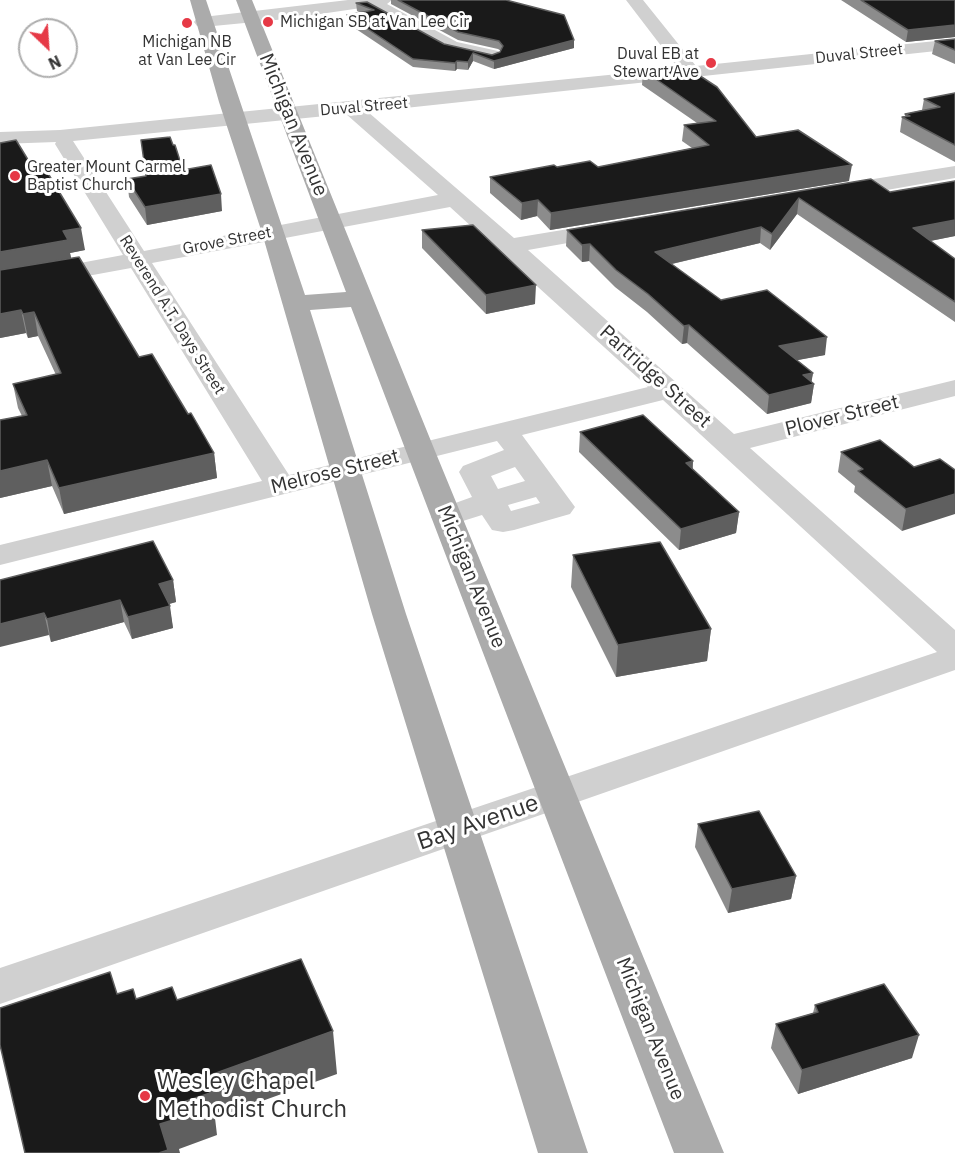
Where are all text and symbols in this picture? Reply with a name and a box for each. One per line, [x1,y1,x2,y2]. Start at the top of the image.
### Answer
place label: Michigan SB at Van Lee Cir [280,12,469,32]
marker: Michigan SB at Van Lee Cir [261,15,275,29]
marker: Michigan NB at Van Lee Cir [180,16,194,30]
north arrow [18,18,78,78]
place label: Michigan NB at Van Lee Cir [138,32,236,70]
street label: Duval Street [814,40,904,68]
place label: Duval EB at Stewart Ave [613,44,699,82]
street label: Michigan Avenue [253,50,333,200]
text: N [45,51,64,74]
marker: Duval EB at Stewart Ave [704,56,718,70]
street label: Duval Street [319,94,409,120]
place label: Greater Mount Carmel Baptist Church [27,157,186,195]
marker: Greater Mount Carmel Baptist Church [8,169,22,183]
street label: Grove Street [181,223,273,259]
street label: Reverend A.T. Days Street [115,232,229,398]
street label: Partridge Street [594,321,716,433]
street label: Plover Street [783,390,901,442]
street label: Melrose Street [268,444,402,500]
street label: Michigan Avenue [431,502,511,652]
street label: Bay Avenue [414,789,542,857]
street label: Michigan Avenue [610,954,690,1104]
place label: Wesley Chapel Methodist Church [157,1068,347,1124]
marker: Wesley Chapel Methodist Church [138,1089,152,1103]

